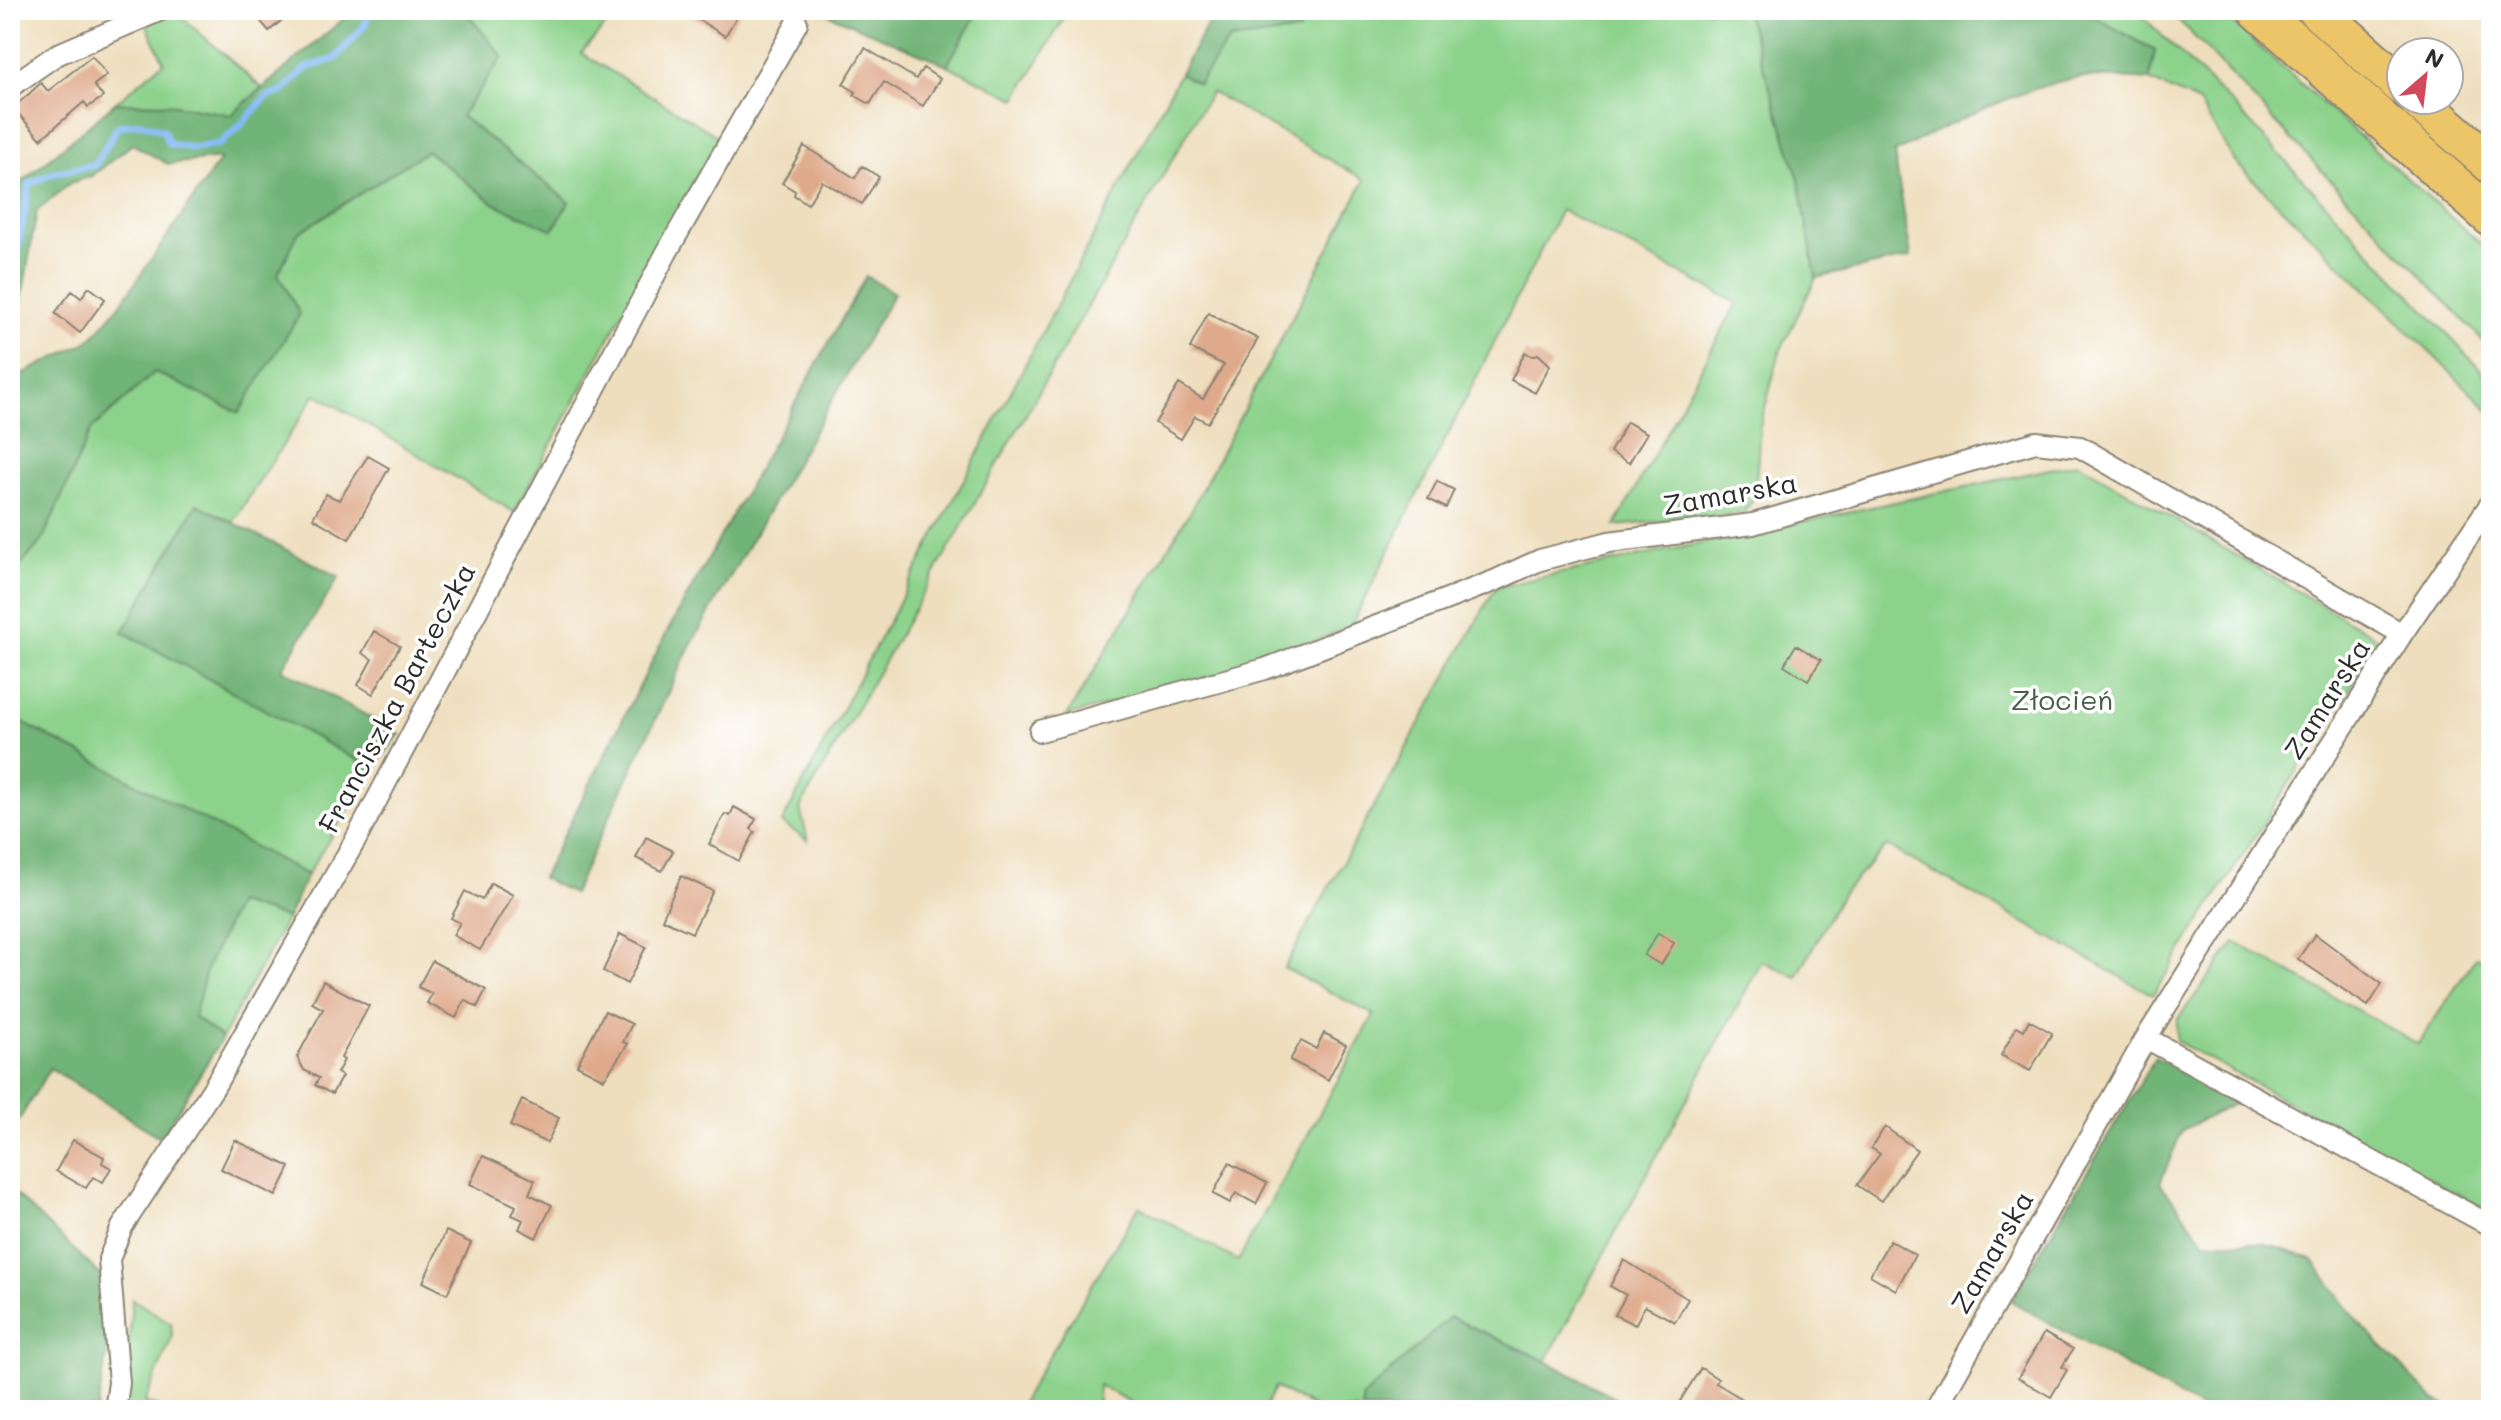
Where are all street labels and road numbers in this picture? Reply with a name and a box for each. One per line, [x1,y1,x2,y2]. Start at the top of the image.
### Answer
street label: Zamarska [1660,463,1800,523]
street label: Franciszka Barteczka [310,556,483,839]
street label: Zamarska [2275,631,2377,766]
street label: Zamarska [1942,1184,2041,1319]

